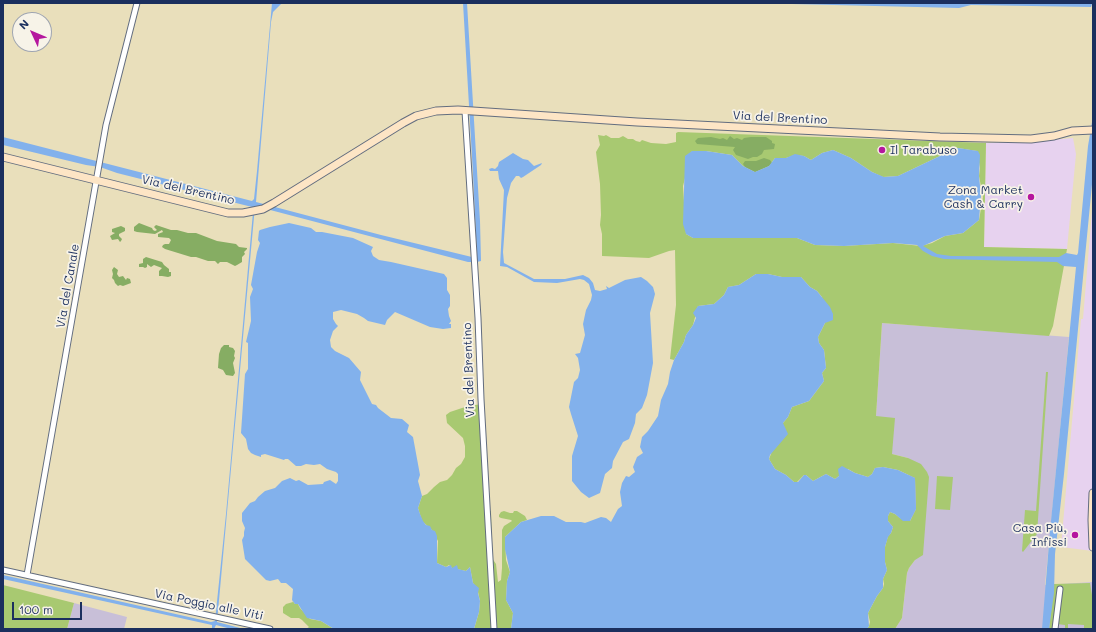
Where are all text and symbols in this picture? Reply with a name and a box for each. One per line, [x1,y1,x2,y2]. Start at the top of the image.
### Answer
north arrow [12,12,52,52]
text: N [15,16,32,32]
street label: Via del Brentino [732,108,828,128]
place label: Il Tarabuso [890,143,957,157]
marker: Il Tarabuso [877,145,887,155]
street label: Via del Brentino [140,172,236,208]
place label: Zona Market Cash & Carry [944,183,1023,211]
marker: Zona Market Cash & Carry [1026,192,1036,202]
street label: Via del Canale [54,243,82,329]
street label: Via del Brentino [460,322,478,418]
place label: Casa Più, Infissi [1013,521,1067,549]
marker: Casa Più, Infissi [1070,530,1080,540]
street label: Via Poggio alle Viti [153,586,265,624]
scale bar [14,594,84,620]
text: 100 m [19,601,53,617]

